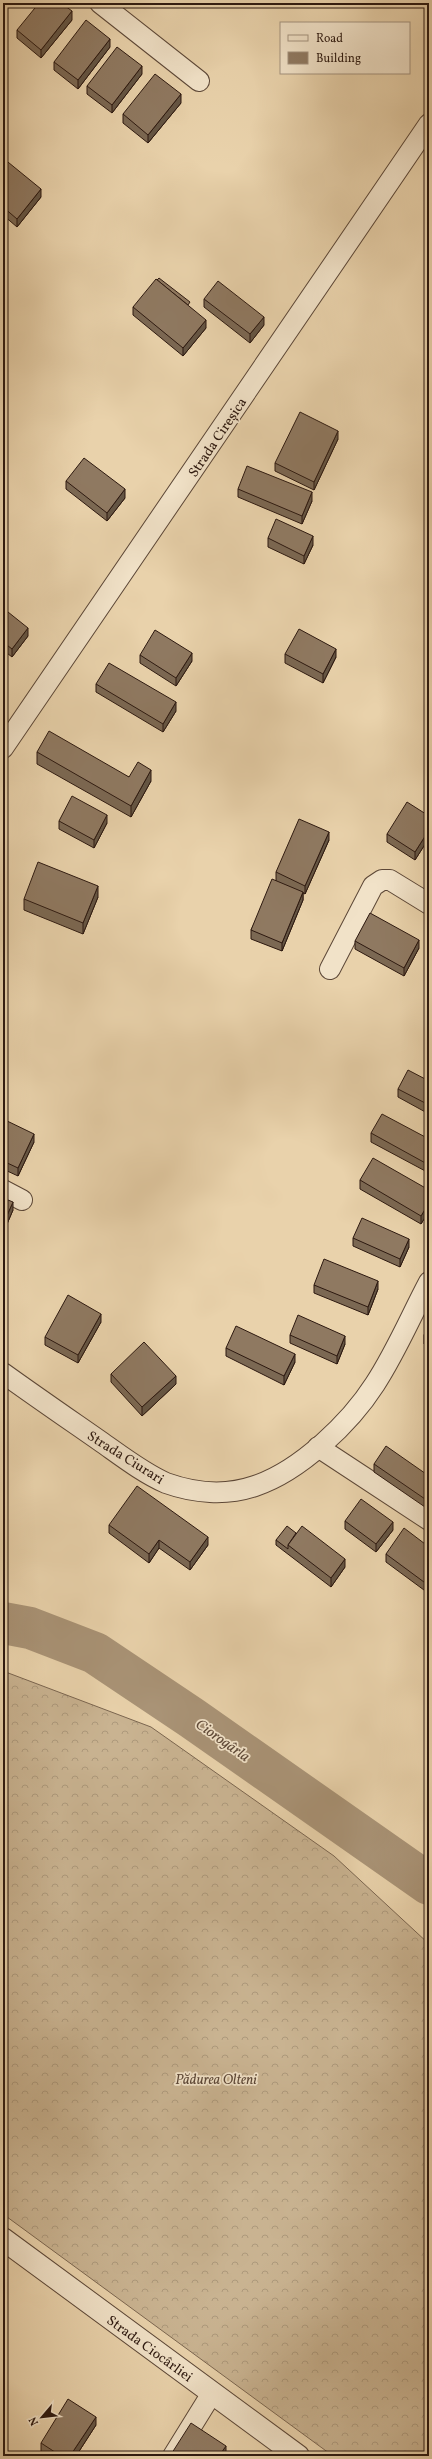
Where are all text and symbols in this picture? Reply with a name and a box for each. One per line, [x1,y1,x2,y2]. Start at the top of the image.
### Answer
legend [280,22,410,74]
text: Road [316,31,343,47]
text: Building [316,51,361,67]
street label: Strada Cireșica [185,394,252,481]
street label: Strada Ciurari [83,1427,167,1489]
water label: Ciorogârla [191,1715,254,1768]
park label: Pădurea Olteni [175,2071,257,2090]
street label: Strada Ciocârliei [102,2311,196,2387]
north arrow [22,2397,62,2437]
text: N [26,2414,43,2428]

